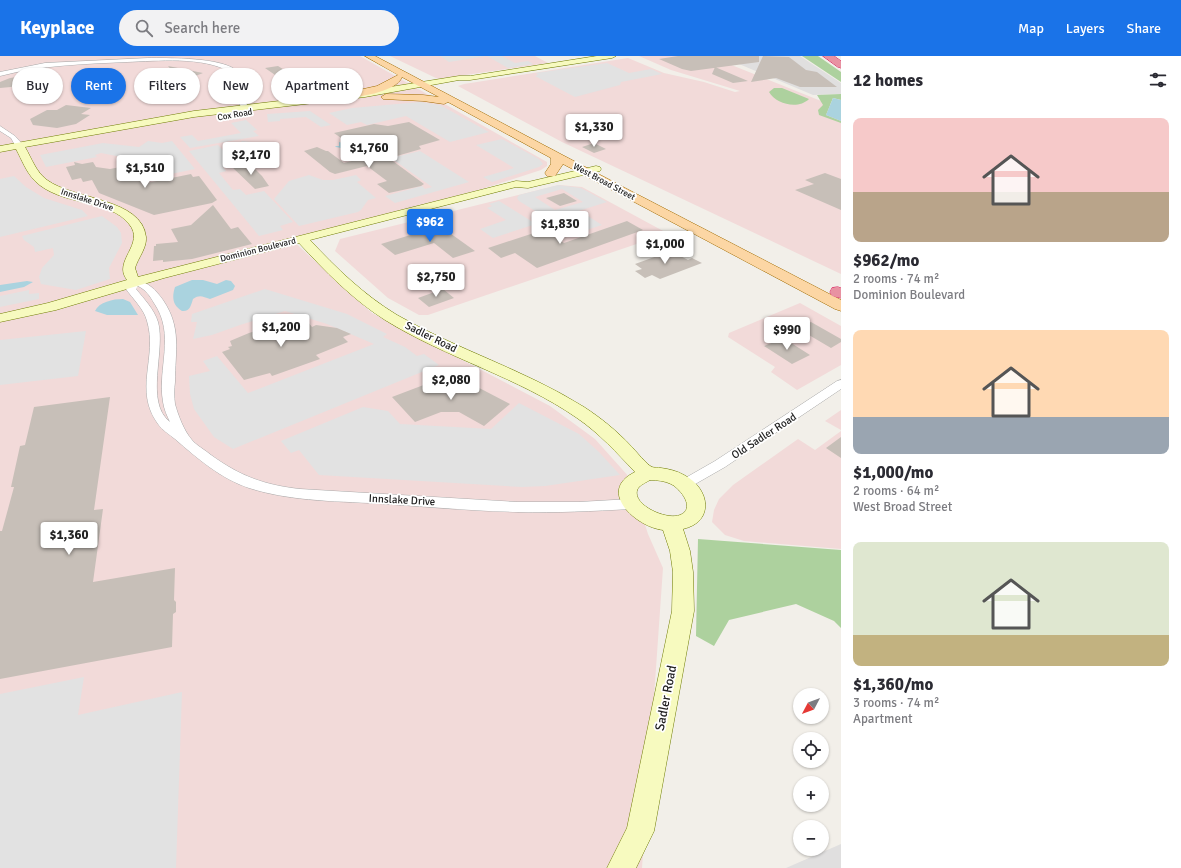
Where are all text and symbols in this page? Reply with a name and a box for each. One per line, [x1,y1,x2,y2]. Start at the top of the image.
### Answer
search box [119,10,399,46]
text: Keyplace [20,16,95,40]
icon: search [133,17,155,39]
text: Search here [165,19,240,37]
text: Map [1018,20,1044,37]
text: Layers [1066,20,1105,37]
text: Share [1127,20,1161,37]
chip: Buy [12,68,63,104]
chip: Rent [71,68,126,104]
chip: Filters [134,68,200,104]
chip: New [208,68,263,104]
chip: Apartment [271,68,363,104]
icon: filters [1147,69,1169,91]
text: 12 homes [853,70,923,91]
street label: Cox Road [217,106,254,123]
pin: $1,330 [561,114,627,148]
text: $1,330 [575,119,613,135]
pin: $1,760 [336,135,402,169]
text: $1,760 [350,140,388,156]
pin: $2,170 [218,142,284,176]
icon: home [975,144,1047,216]
text: $2,170 [232,147,270,163]
pin: $1,510 [112,155,178,189]
text: $1,510 [126,160,164,176]
street label: West Broad Street [571,161,637,203]
street label: Innslake Drive [59,186,115,214]
pin: $962 [406,209,454,243]
pin: $1,830 [527,211,593,245]
text: $962 [416,214,444,230]
text: $1,830 [541,216,579,232]
pin: $1,000 [632,231,698,265]
street label: Dominion Boulevard [219,235,297,265]
text: $1,000 [646,236,684,252]
text: $962/mo [853,250,919,271]
pin: $2,750 [403,264,469,298]
text: $2,750 [417,269,455,285]
text: 2 rooms · 74 m² [853,271,939,287]
text: Dominion Boulevard [853,287,965,303]
pin: $1,200 [248,314,314,348]
pin: $990 [763,317,811,351]
text: $1,200 [262,319,300,335]
street label: Sadler Road [403,319,459,355]
text: $990 [773,322,801,338]
icon: home [975,356,1047,428]
pin: $2,080 [418,367,484,401]
text: $2,080 [432,372,470,388]
street label: Old Sadler Road [729,410,799,462]
text: $1,000/mo [853,462,933,483]
text: 2 rooms · 64 m² [853,483,939,499]
street label: Innslake Drive [368,492,436,508]
text: West Broad Street [853,499,952,515]
pin: $1,360 [36,522,102,556]
text: $1,360 [50,527,88,543]
icon: home [975,568,1047,640]
street label: Sadler Road [652,664,680,732]
text: $1,360/mo [853,674,933,695]
north arrow [793,688,829,724]
map controls [793,688,829,856]
text: 3 rooms · 74 m² [853,695,939,711]
text: Apartment [853,711,913,727]
button: locate [793,732,829,768]
button: + [793,776,829,812]
button: − [793,820,829,856]

